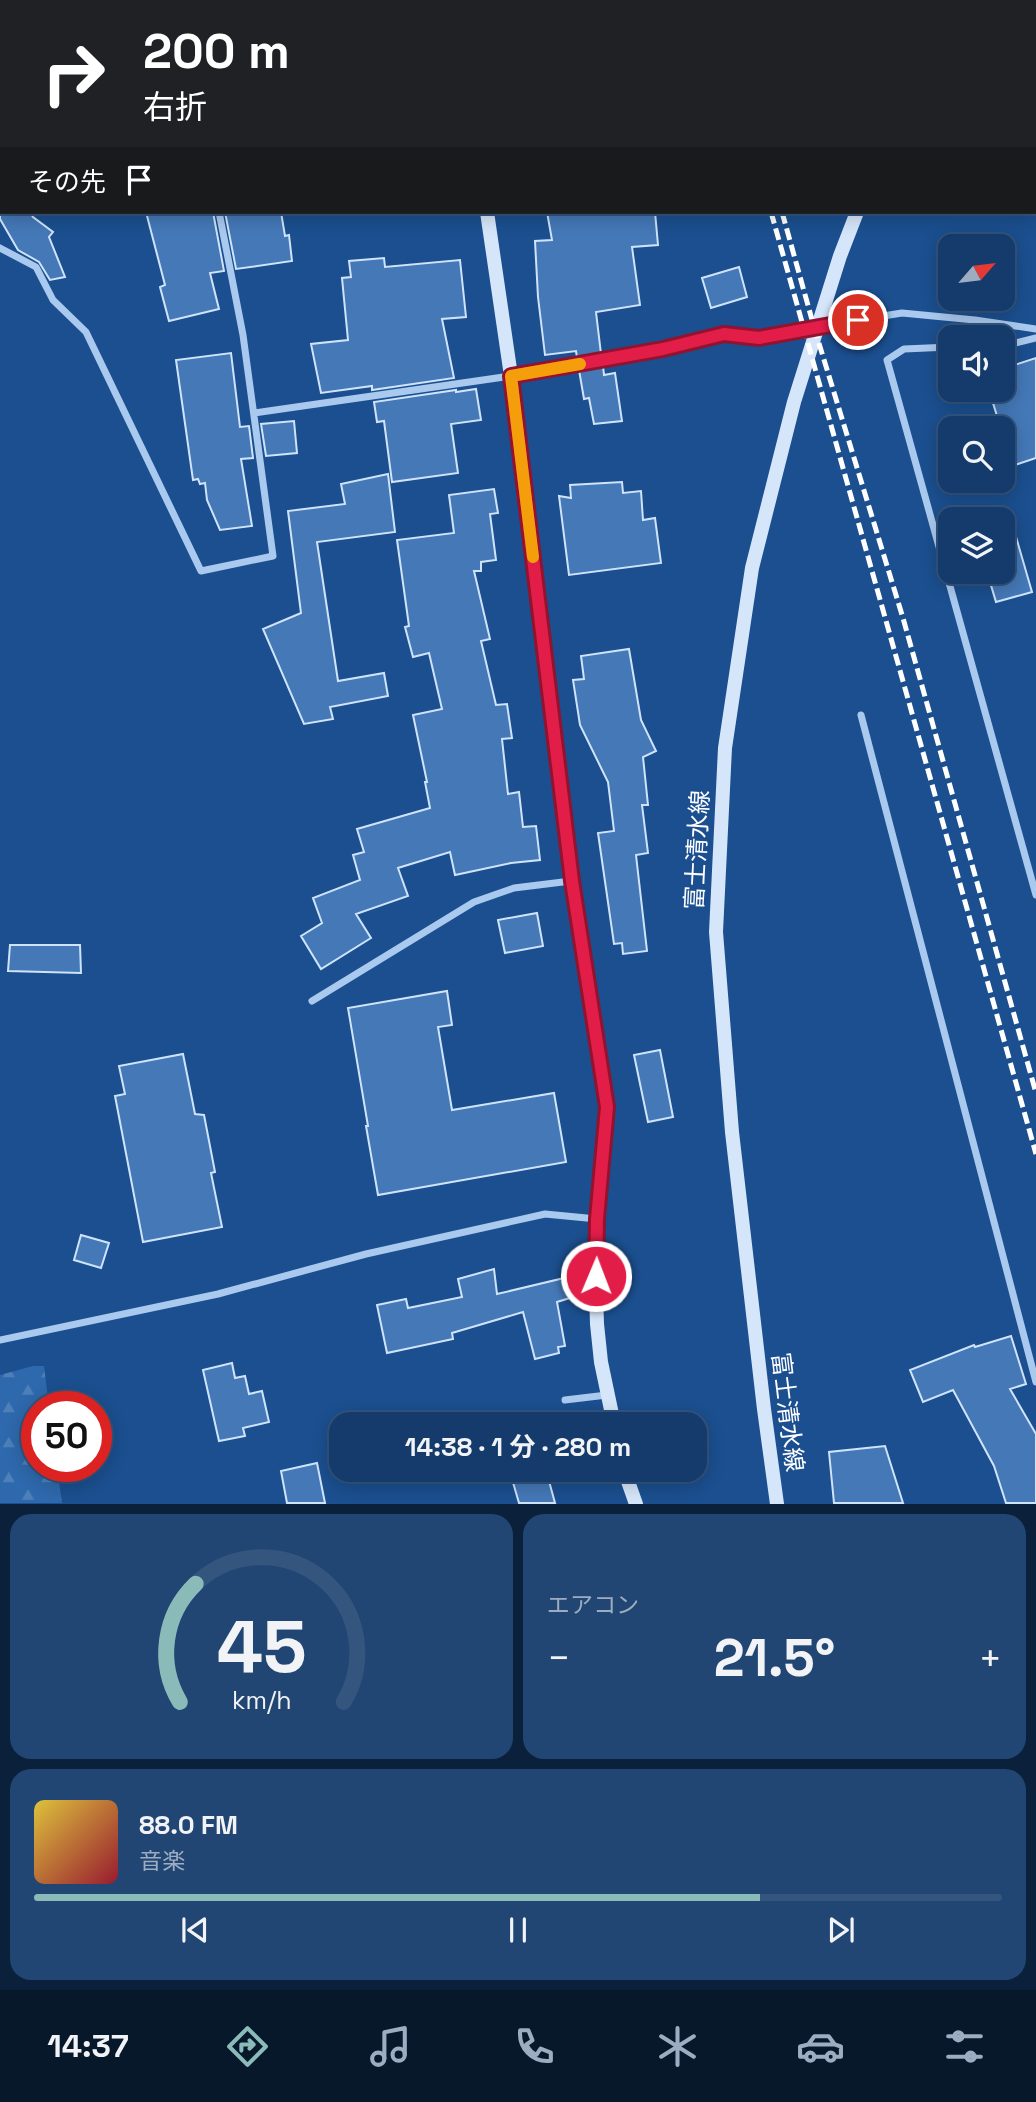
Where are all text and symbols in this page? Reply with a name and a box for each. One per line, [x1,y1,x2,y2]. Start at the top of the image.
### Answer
text: 200 m [143,20,290,82]
icon: right [28,28,119,119]
text: 右折 [143,87,207,127]
icon: arrive [120,161,158,199]
text: その先 [28,165,106,199]
north arrow [938,234,1015,312]
map controls [938,234,1015,584]
pin [828,290,888,350]
icon: arrive [839,301,877,339]
button: sound [938,325,1015,402]
button: search [938,416,1015,493]
button: layers [938,507,1015,584]
street label: 富士清水線 [678,789,716,911]
position arrow [559,1239,633,1313]
street label: 富士清水線 [765,1351,811,1473]
speed limit sign: 50 [21,1391,112,1482]
text: 14:38 · 1 分 · 280 m [405,1430,631,1464]
text: エアコン [547,1590,639,1620]
text: 45 [217,1601,306,1694]
text: 21.5° [714,1625,835,1691]
text: − [547,1634,571,1682]
text: + [978,1634,1002,1682]
text: km/h [232,1684,291,1716]
text: 88.0 FM [139,1808,238,1842]
text: 音楽 [139,1846,185,1876]
icon: previous [176,1911,214,1949]
icon: pause [499,1911,537,1949]
icon: next [822,1911,860,1949]
icon: directions [223,2022,272,2071]
icon: music [366,2022,415,2071]
icon: phone [510,2022,559,2071]
icon: climate [653,2022,702,2071]
icon: car [796,2022,845,2071]
icon: filters [940,2022,989,2071]
text: 14:37 [47,2026,129,2066]

